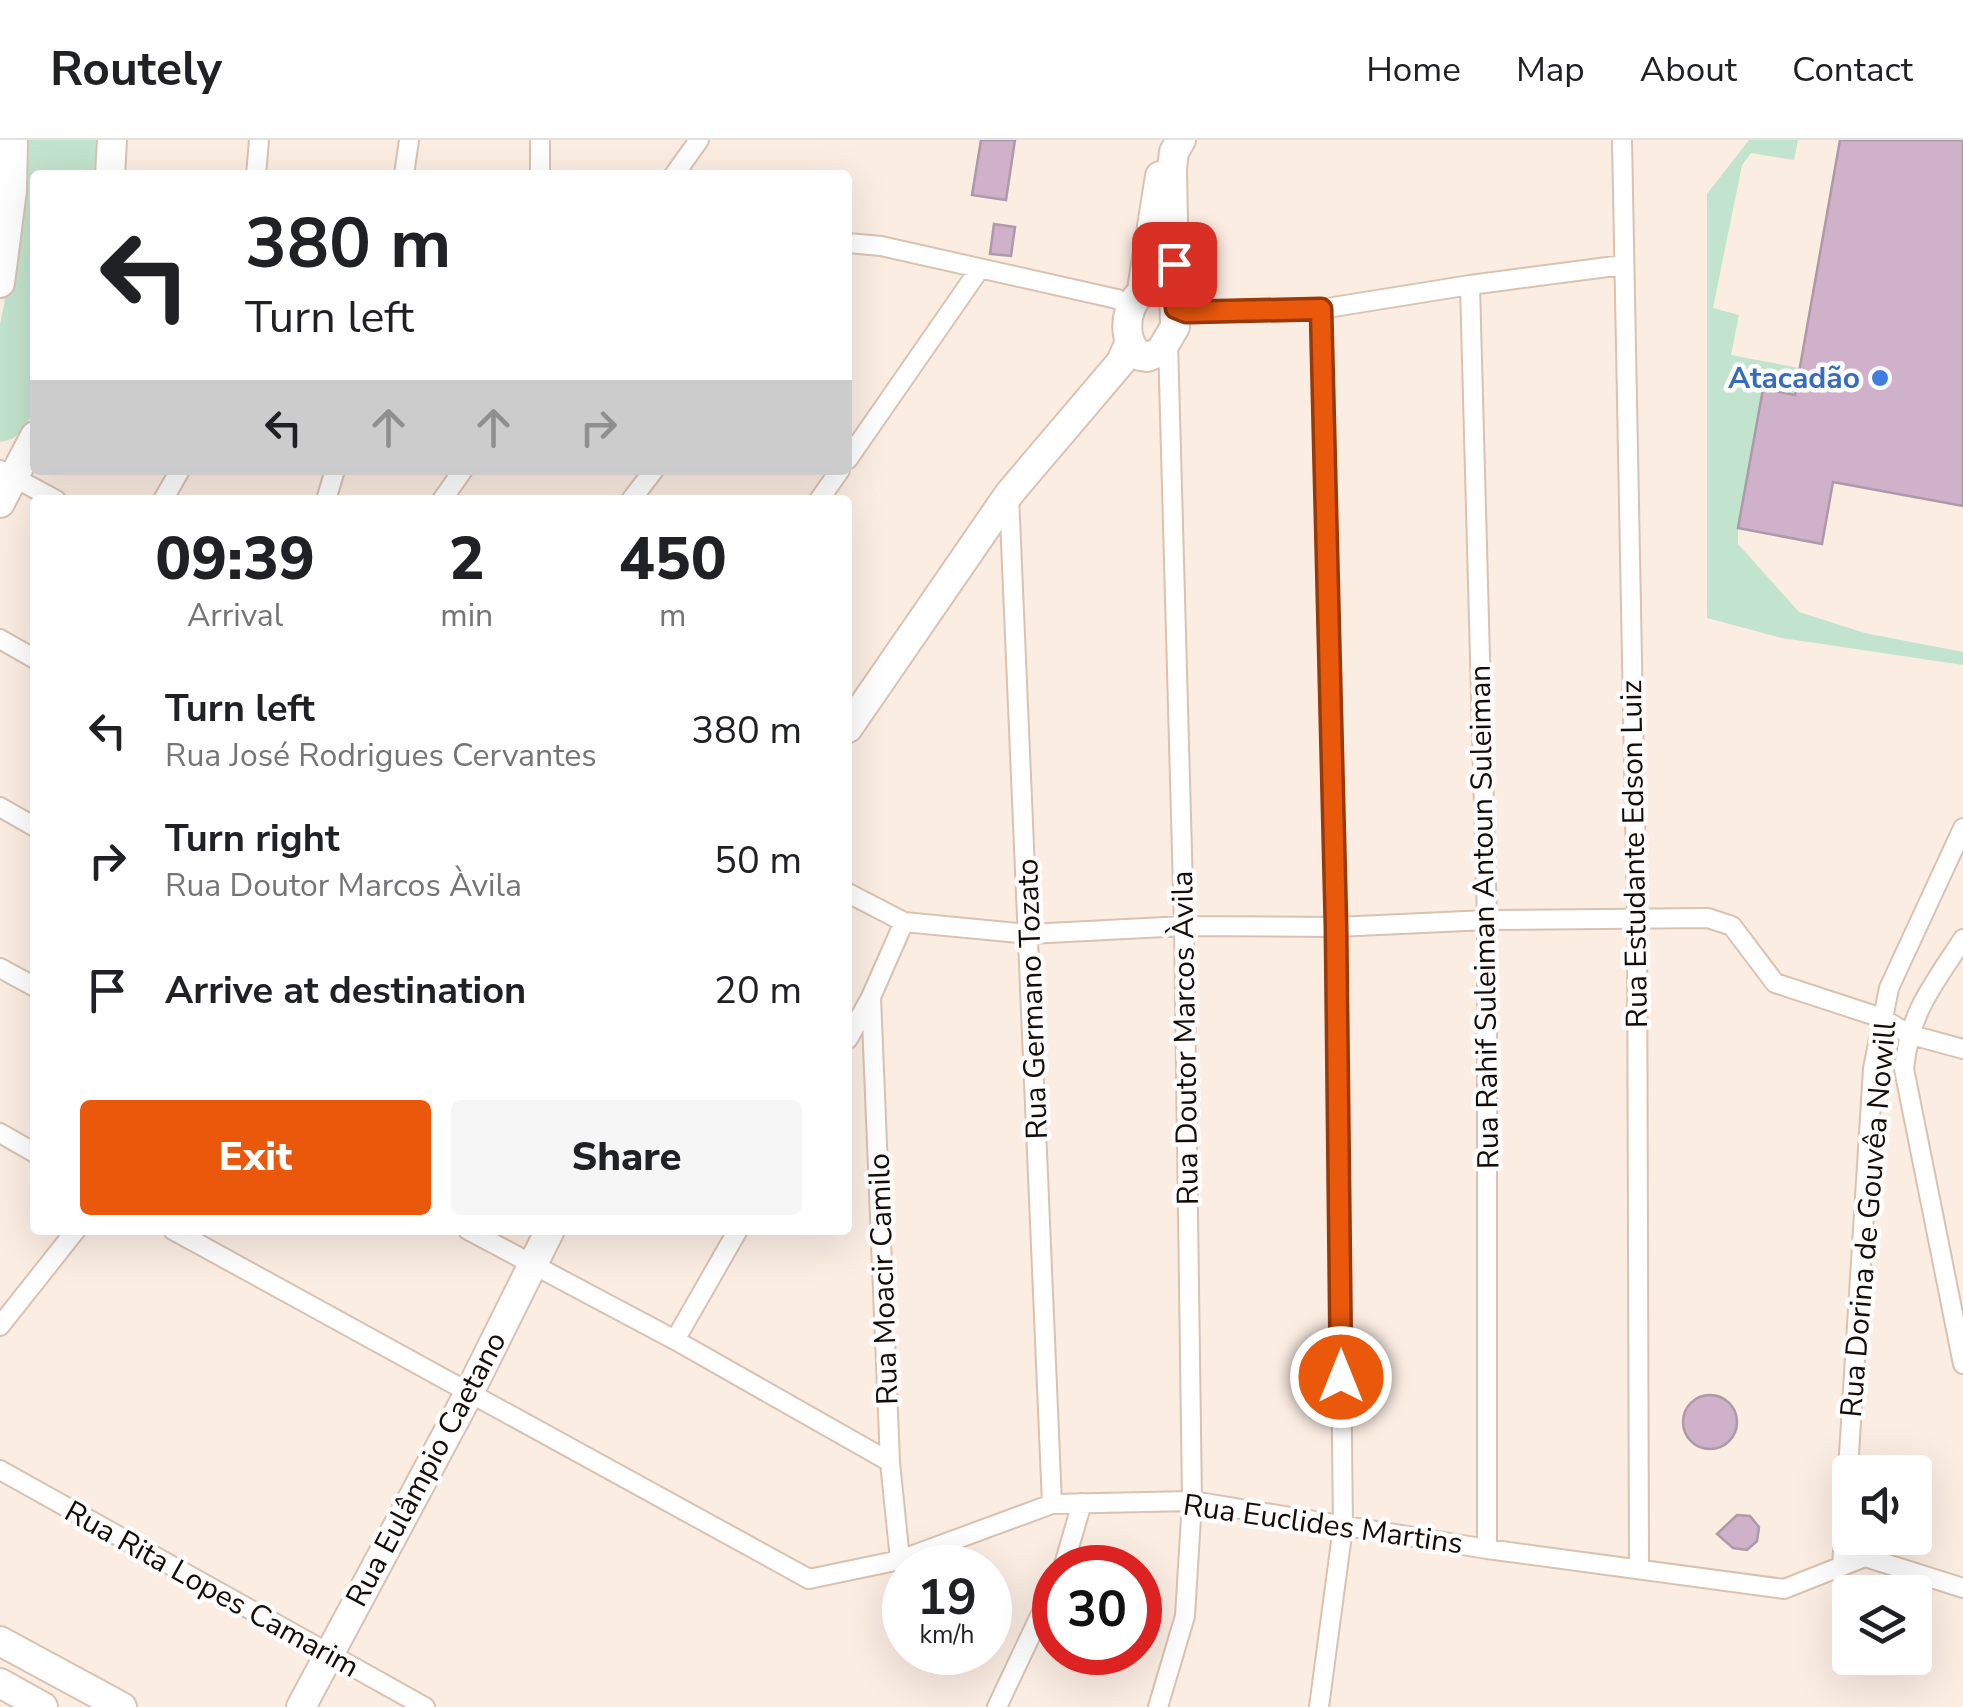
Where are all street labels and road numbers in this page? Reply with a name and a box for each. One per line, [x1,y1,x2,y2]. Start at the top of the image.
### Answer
street label: Rua Rahif Suleiman Antoun Suleiman [1460,664,1509,1170]
street label: Rua Estudante Edson Luiz [1611,679,1658,1028]
street label: Rua Germano Tozato [1007,858,1058,1140]
street label: Rua Doutor Marcos Àvila [1162,870,1209,1206]
street label: Rua Dorina de Gouvêa Nowill [1831,1019,1906,1419]
street label: Rua Moacir Camilo [859,1153,908,1405]
street label: Rua Eulâmpio Caetano [337,1325,516,1614]
street label: Rua Euclides Martins [1180,1485,1465,1564]
street label: Rua Rita Lopes Camarim [57,1491,366,1688]

